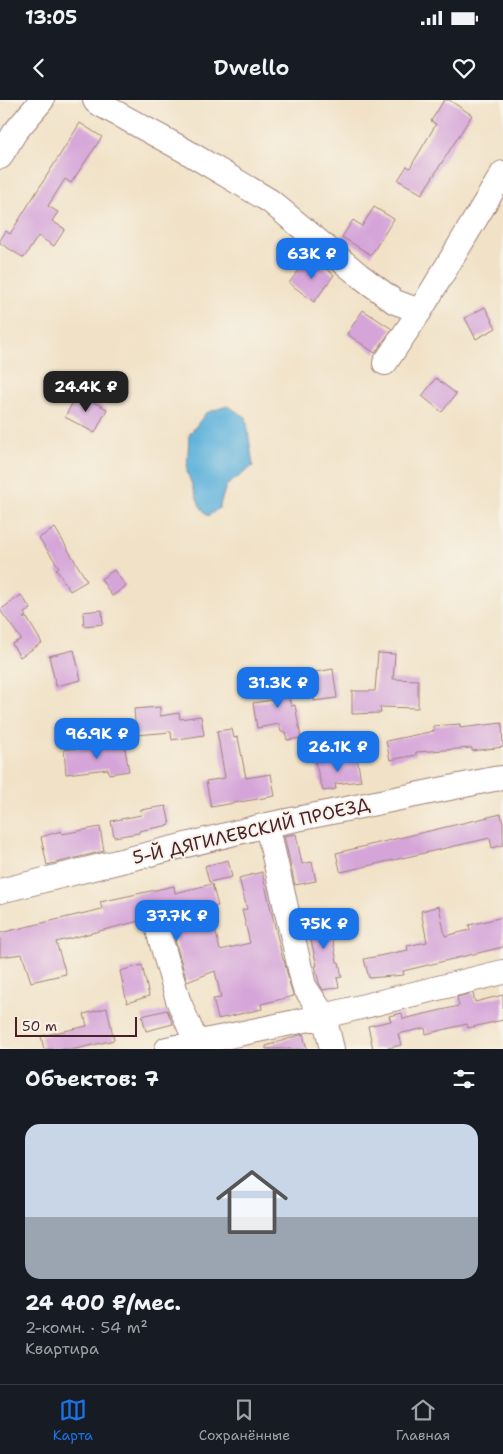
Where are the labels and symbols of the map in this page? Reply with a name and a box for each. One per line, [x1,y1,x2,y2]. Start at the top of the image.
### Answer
pin: 63K ₽ [277,238,347,280]
pin: 24.4K ₽ [40,370,132,413]
pin: 31.3K ₽ [232,666,324,709]
pin: 96.9K ₽ [51,718,143,760]
pin: 26.1K ₽ [292,730,384,773]
street label: 5-Й ДЯГИЛЕВСКИЙ ПРОЕЗД [130,792,372,870]
pin: 37.7K ₽ [131,900,223,942]
pin: 75K ₽ [289,908,359,950]
scale bar [15,1014,138,1037]

